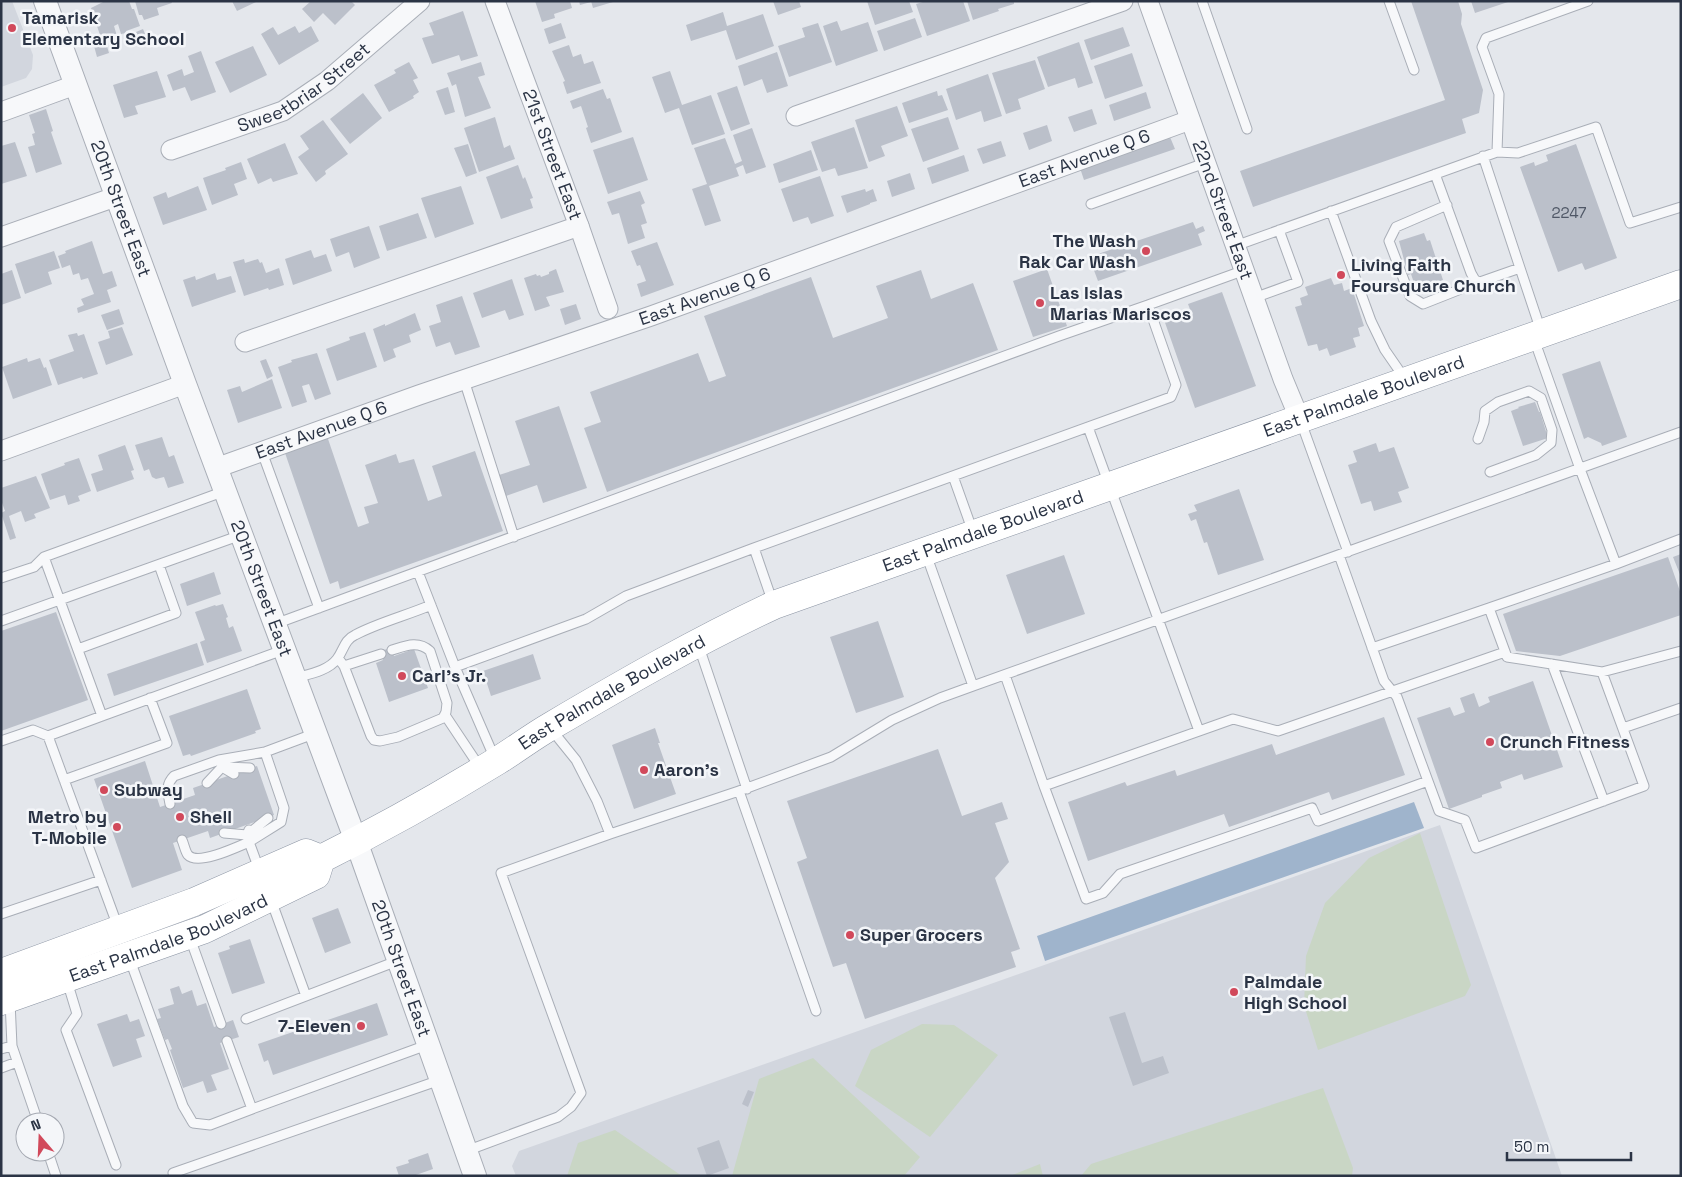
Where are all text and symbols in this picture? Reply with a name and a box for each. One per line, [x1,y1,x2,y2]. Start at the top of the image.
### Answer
place label: Tamarisk Elementary School [22,6,185,50]
marker: Tamarisk Elementary School [6,22,18,34]
street label: Sweetbriar Street [234,37,375,137]
street label: 21st Street East [518,86,588,223]
street label: East Avenue Q 6 [1015,123,1153,192]
street label: 20th Street East [86,137,157,280]
street label: 22nd Street East [1188,137,1259,283]
house number: 2247 [1551,203,1587,222]
place label: The Wash Rak Car Wash [1019,229,1136,273]
marker: The Wash Rak Car Wash [1140,245,1152,257]
place label: Living Faith Foursquare Church [1351,253,1516,297]
street label: East Avenue Q 6 [636,262,774,330]
marker: Living Faith Foursquare Church [1335,269,1347,281]
place label: Las Islas Marias Mariscos [1050,281,1191,325]
marker: Las Islas Marias Mariscos [1034,297,1046,309]
street label: East Palmdale Boulevard [1260,350,1467,442]
street label: East Avenue Q 6 [252,395,390,464]
street label: East Palmdale Boulevard [879,484,1087,577]
street label: 20th Street East [226,517,298,660]
street label: East Palmdale Boulevard [514,629,709,755]
place label: Carl's Jr. [412,664,486,687]
marker: Carl's Jr. [396,670,408,682]
place label: Crunch Fitness [1500,730,1630,753]
marker: Crunch Fitness [1484,736,1496,748]
place label: Aaron's [654,758,719,781]
marker: Aaron's [638,764,650,776]
place label: Subway [114,778,183,801]
marker: Subway [98,784,110,796]
place label: Metro by T-Mobile [28,805,107,849]
place label: Shell [190,805,232,828]
marker: Shell [174,811,186,823]
marker: Metro by T-Mobile [111,821,123,833]
street label: East Palmdale Boulevard [66,888,271,987]
street label: 20th Street East [367,897,437,1040]
place label: Super Grocers [860,923,983,946]
marker: Super Grocers [844,929,856,941]
place label: Palmdale High School [1244,970,1347,1014]
marker: Palmdale High School [1228,986,1240,998]
place label: 7-Eleven [278,1014,351,1037]
marker: 7-Eleven [355,1020,367,1032]
north arrow [15,1112,65,1162]
text: N [28,1115,43,1135]
scale bar [1507,1130,1631,1162]
text: 50 m [1514,1137,1549,1156]

